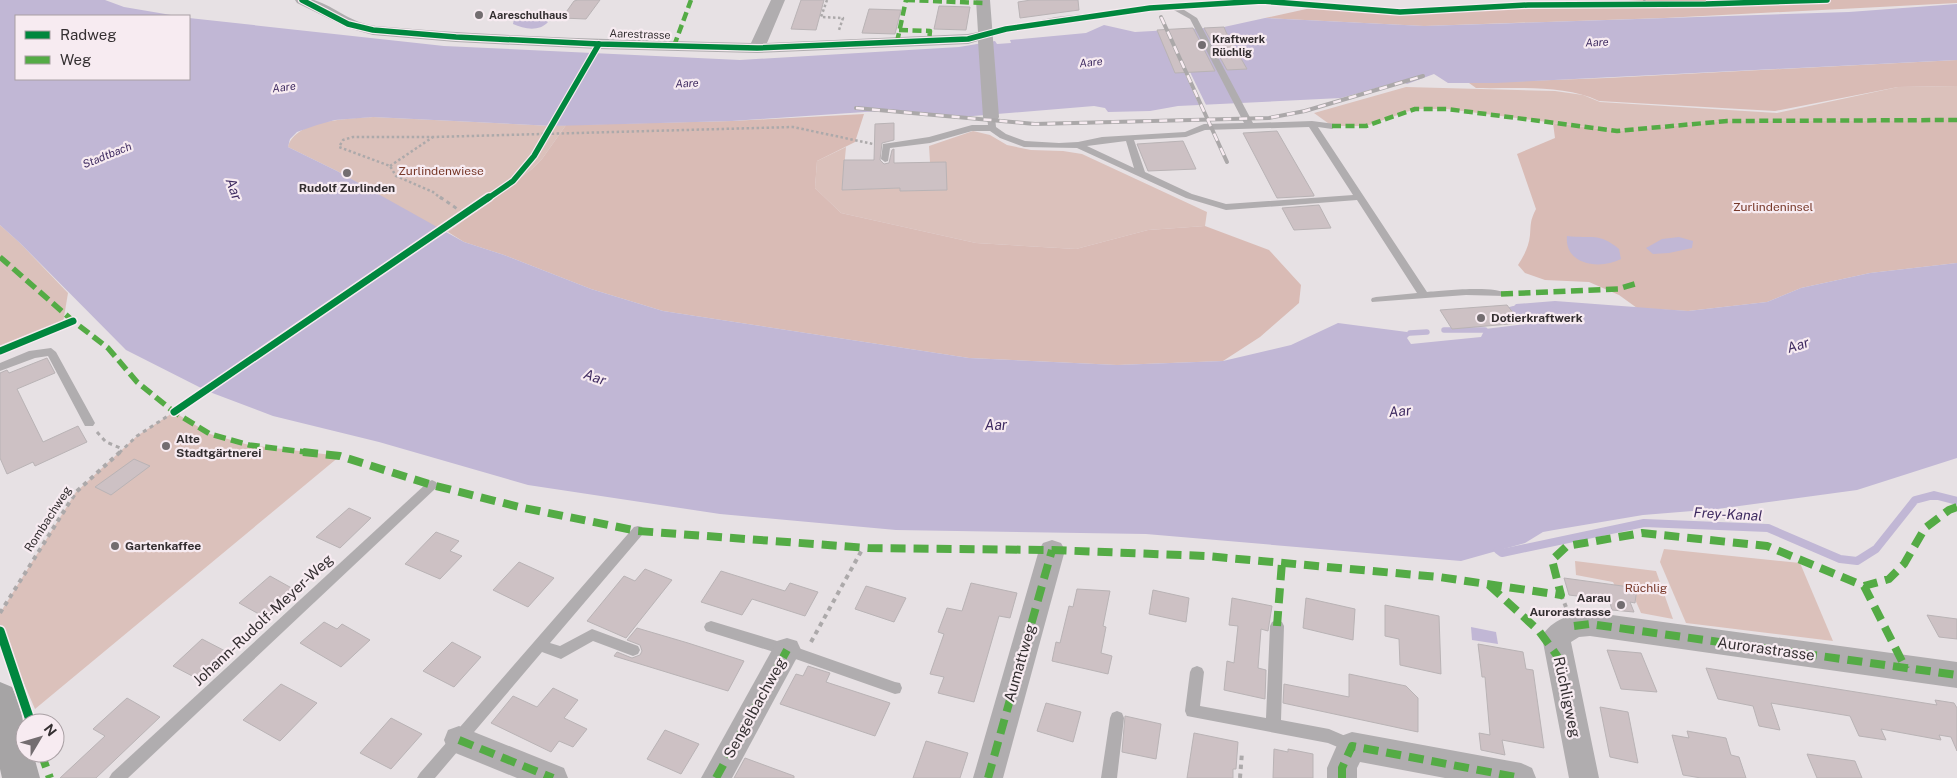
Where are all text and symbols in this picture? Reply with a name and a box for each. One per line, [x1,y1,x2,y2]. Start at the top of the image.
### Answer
marker: Aareschulhaus [473,9,485,21]
place label: Aareschulhaus [489,9,568,21]
legend [15,15,190,80]
text: Radweg [60,26,117,43]
street label: Aarestrasse [609,27,671,41]
place label: Kraftwerk Rüchlig [1212,33,1266,58]
water label: Aare [1585,36,1609,48]
marker: Kraftwerk Rüchlig [1196,39,1208,51]
text: Weg [60,51,91,68]
water label: Aare [1079,55,1103,69]
water label: Aare [675,77,699,89]
water label: Aare [272,80,296,94]
water label: Stadtbach [81,140,133,170]
park label: Zurlindenwiese [398,164,484,178]
marker: Rudolf Zurlinden [341,167,353,179]
water label: Aar [223,176,246,203]
place label: Rudolf Zurlinden [299,181,395,195]
park label: Zurlindeninsel [1733,200,1813,214]
place label: Dotierkraftwerk [1491,311,1583,325]
marker: Dotierkraftwerk [1475,312,1487,324]
water label: Aar [1785,334,1812,356]
water label: Aar [582,366,609,388]
water label: Aar [1388,402,1413,420]
water label: Aar [985,417,1008,433]
place label: Alte Stadtgärtnerei [176,432,261,460]
marker: Alte Stadtgärtnerei [160,440,172,452]
street label: Rombachweg [22,484,74,554]
water label: Frey-Kanal [1693,504,1763,524]
place label: Gartenkaffee [125,539,201,553]
marker: Gartenkaffee [109,540,121,552]
street label: Johann-Rudolf-Meyer-Weg [189,550,336,689]
park label: Rüchlig [1625,581,1667,595]
place label: Aarau Aurorastrasse [1530,591,1611,619]
marker: Aarau Aurorastrasse [1615,599,1627,611]
street label: Aumattweg [1000,622,1039,704]
street label: Aurorastrasse [1716,633,1816,664]
street label: Sengelbachweg [720,655,789,761]
street label: Rüchligweg [1551,655,1584,739]
north arrow [15,713,65,763]
text: N [41,721,60,739]

